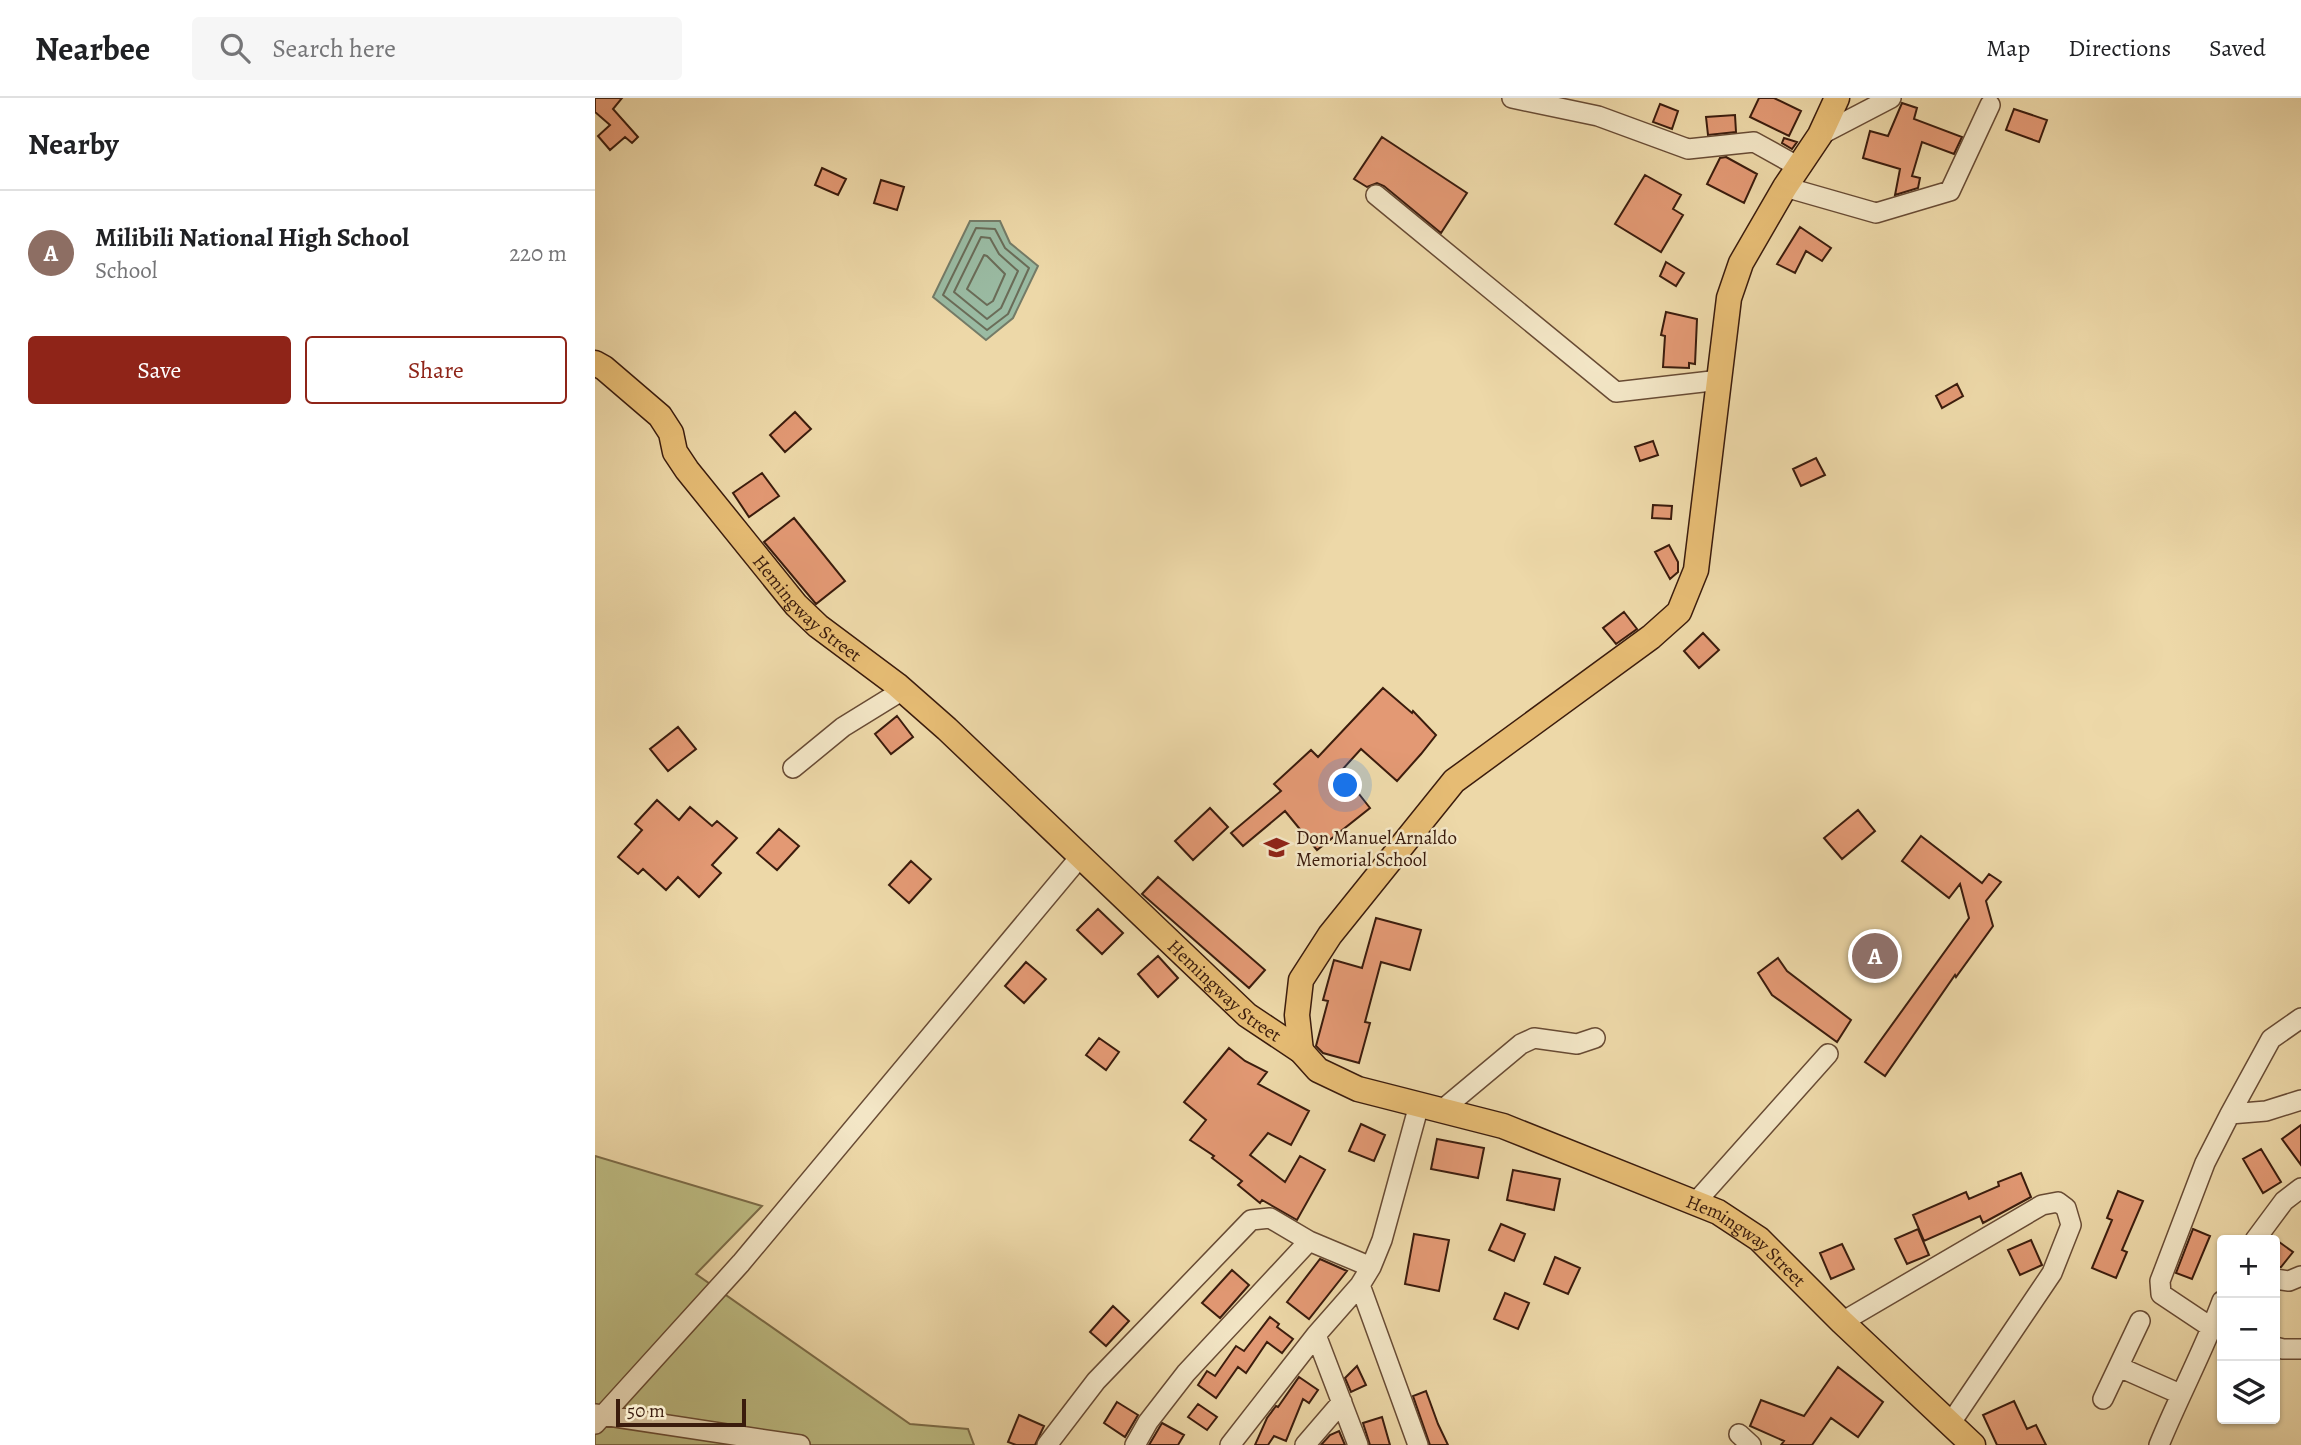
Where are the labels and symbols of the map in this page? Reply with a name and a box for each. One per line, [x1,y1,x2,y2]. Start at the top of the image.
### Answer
street label: Hemingway Street [746,549,867,668]
your location [1328,768,1362,802]
place label: Don Manuel Arnaldo Memorial School [1296,825,1457,873]
school or university icon: Don Manuel Arnaldo Memorial School [1262,834,1290,862]
pin: A [1852,930,1898,982]
street label: Hemingway Street [1161,934,1286,1048]
street label: Hemingway Street [1682,1189,1811,1293]
scale bar [616,1396,745,1428]

